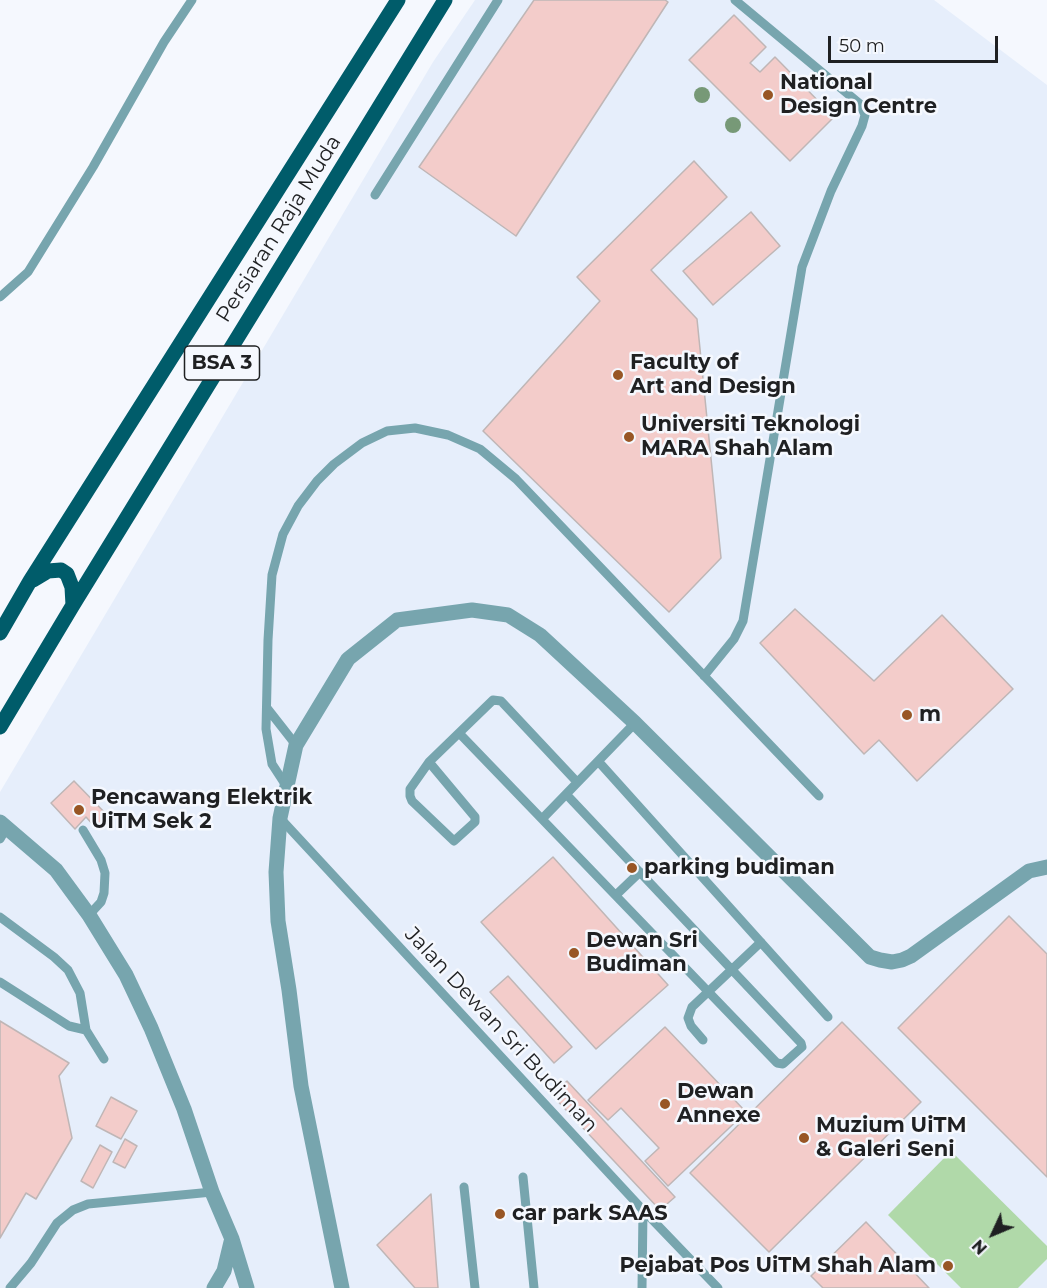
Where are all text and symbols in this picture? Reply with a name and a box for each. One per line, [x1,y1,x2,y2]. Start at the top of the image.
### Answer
scale bar [831,24,1000,62]
text: 50 m [839,35,885,57]
place label: National Design Centre [780,70,937,120]
marker: National Design Centre [761,88,775,102]
street label: Persiaran Raja Muda [211,131,347,327]
road number: BSA 3 [184,346,260,380]
place label: Faculty of Art and Design [630,350,796,400]
marker: Faculty of Art and Design [611,368,625,382]
place label: Universiti Teknologi MARA Shah Alam [641,412,860,462]
marker: Universiti Teknologi MARA Shah Alam [622,430,636,444]
place label: m [919,702,941,728]
marker: m [900,708,914,722]
place label: Pencawang Elektrik UiTM Sek 2 [91,785,312,835]
marker: Pencawang Elektrik UiTM Sek 2 [72,803,86,817]
place label: parking budiman [644,855,835,881]
marker: parking budiman [625,861,639,875]
street label: Jalan Dewan Sri Budiman [399,922,603,1138]
place label: Dewan Sri Budiman [586,928,698,978]
marker: Dewan Sri Budiman [567,946,581,960]
place label: Dewan Annexe [677,1079,761,1129]
marker: Dewan Annexe [658,1097,672,1111]
place label: Muzium UiTM & Galeri Seni [816,1113,967,1163]
marker: Muzium UiTM & Galeri Seni [797,1131,811,1145]
place label: car park SAAS [512,1201,668,1227]
north arrow [963,1204,1023,1264]
marker: car park SAAS [493,1207,507,1221]
text: N [968,1236,991,1258]
place label: Pejabat Pos UiTM Shah Alam [619,1253,936,1279]
marker: Pejabat Pos UiTM Shah Alam [941,1259,955,1273]

